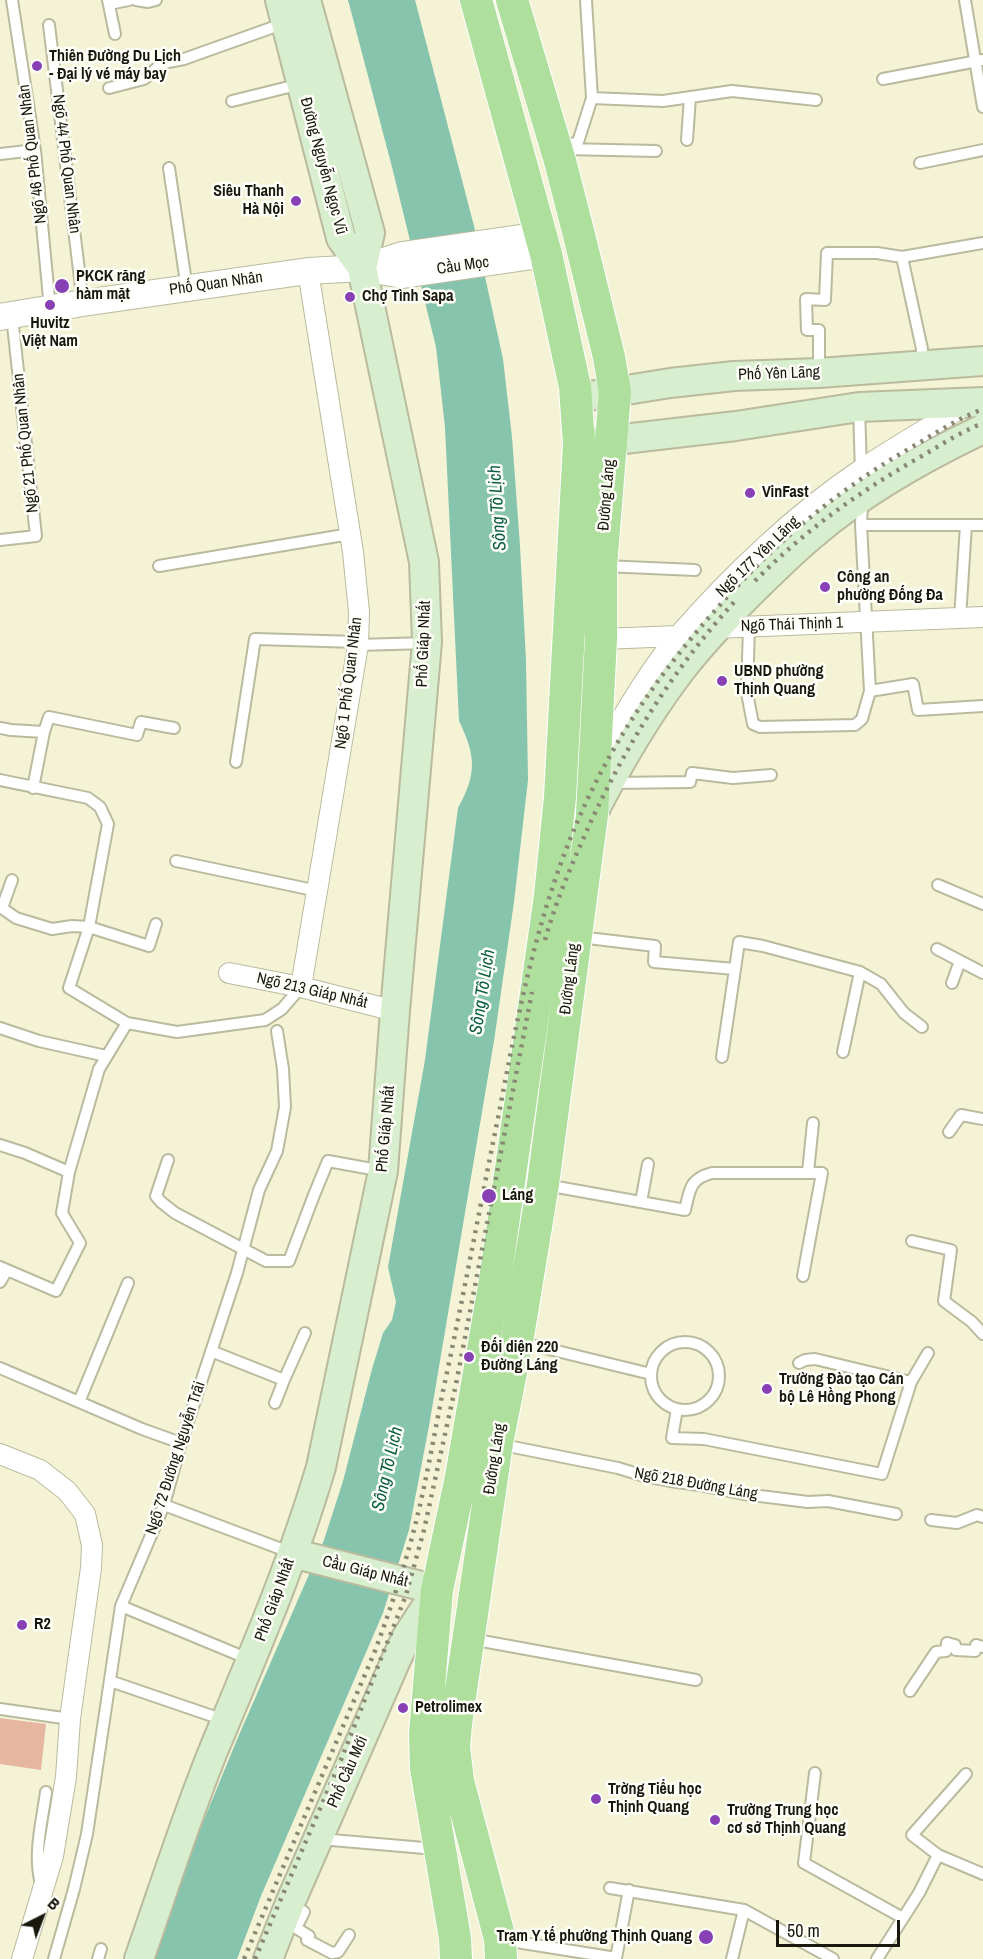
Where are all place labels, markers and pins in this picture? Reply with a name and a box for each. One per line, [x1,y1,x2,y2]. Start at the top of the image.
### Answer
place label: Thiên Đường Du Lịch - Đại lý vé máy bay [49,47,181,85]
marker: Thiên Đường Du Lịch - Đại lý vé máy bay [30,59,44,73]
place label: Siêu Thanh Hà Nội [213,182,284,220]
marker: Siêu Thanh Hà Nội [289,194,303,208]
place label: PKCK răng hàm mặt [76,267,145,305]
marker: PKCK răng hàm mặt [53,277,71,295]
place label: Chợ Tình Sapa [362,287,454,307]
marker: Chợ Tình Sapa [343,290,357,304]
marker: Huvitz Việt Nam [43,298,57,312]
place label: Huvitz Việt Nam [22,314,78,352]
place label: VinFast [762,483,809,503]
marker: VinFast [743,486,757,500]
place label: Công an phường Đống Đa [837,568,943,606]
marker: Công an phường Đống Đa [818,580,832,594]
place label: UBND phường Thịnh Quang [734,662,824,700]
marker: UBND phường Thịnh Quang [715,674,729,688]
place label: Láng [502,1186,533,1206]
marker: Láng [480,1187,498,1205]
place label: Đối diện 220 Đường Láng [481,1338,558,1376]
marker: Đối diện 220 Đường Láng [462,1350,476,1364]
place label: Trường Đào tạo Cán bộ Lê Hồng Phong [779,1370,904,1408]
marker: Trường Đào tạo Cán bộ Lê Hồng Phong [760,1382,774,1396]
place label: R2 [34,1615,51,1635]
marker: R2 [15,1618,29,1632]
place label: Petrolimex [415,1698,482,1718]
marker: Petrolimex [396,1701,410,1715]
place label: Trờng Tiểu học Thịnh Quang [608,1780,702,1818]
marker: Trờng Tiểu học Thịnh Quang [589,1792,603,1806]
place label: Trường Trung học cơ sở Thịnh Quang [727,1801,846,1839]
marker: Trường Trung học cơ sở Thịnh Quang [708,1813,722,1827]
place label: Trạm Y tế phường Thịnh Quang [497,1927,692,1947]
marker: Trạm Y tế phường Thịnh Quang [697,1928,715,1946]

